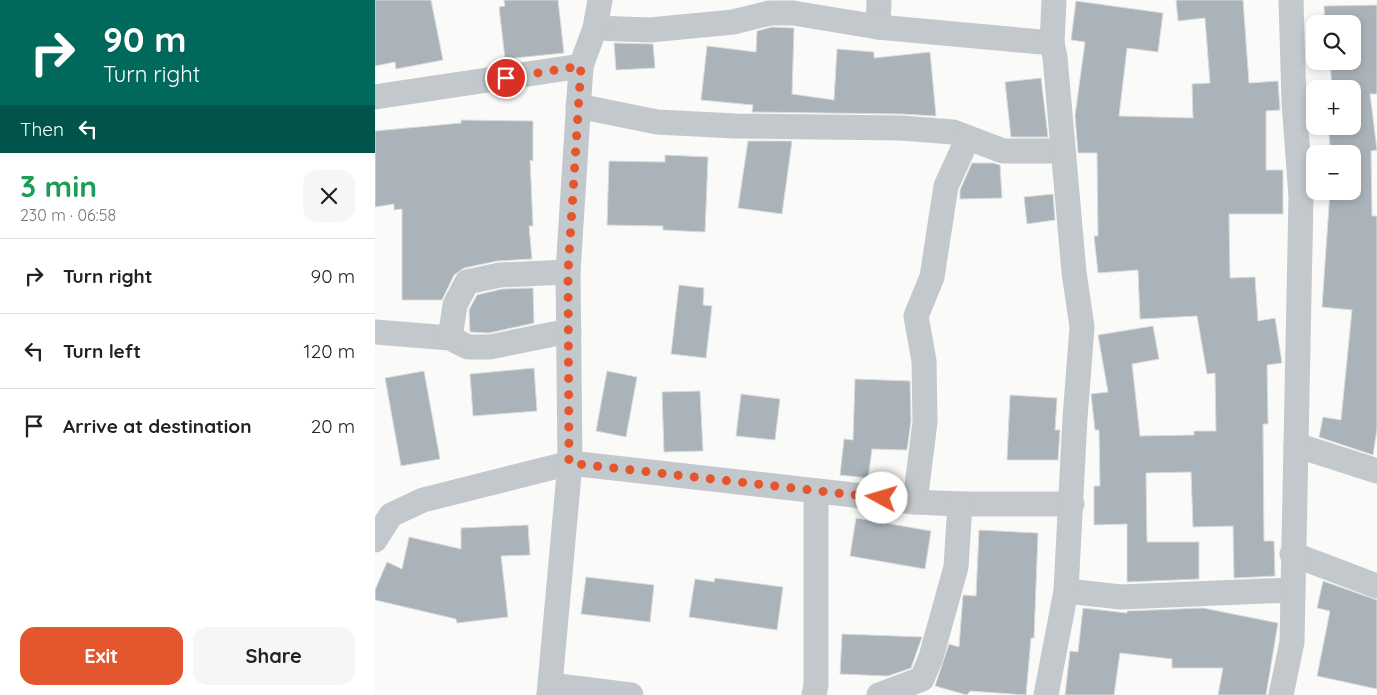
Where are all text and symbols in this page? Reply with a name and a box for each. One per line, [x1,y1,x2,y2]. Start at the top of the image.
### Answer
map controls [1306,15,1361,200]
button: search [1306,15,1361,70]
text: 90 m [103,17,186,61]
icon: right [20,20,85,85]
pin [485,57,527,99]
text: Turn right [103,60,200,88]
icon: arrive [492,64,520,92]
button: + [1306,80,1361,135]
icon: left [74,115,102,143]
text: Then [20,117,64,141]
button: − [1306,145,1361,200]
text: 3 min [20,167,97,205]
button: close [303,170,355,222]
text: 230 m · 06:58 [20,205,116,225]
icon: right [20,262,48,290]
text: Turn right [63,264,152,288]
text: 90 m [311,264,355,288]
icon: left [20,337,48,365]
text: Turn left [63,339,141,363]
text: 120 m [304,339,355,363]
icon: arrive [20,412,48,440]
text: Arrive at destination [63,414,252,438]
text: 20 m [311,414,355,438]
position arrow [855,471,907,523]
button: Exit [20,627,183,685]
button: Share [193,627,355,685]

